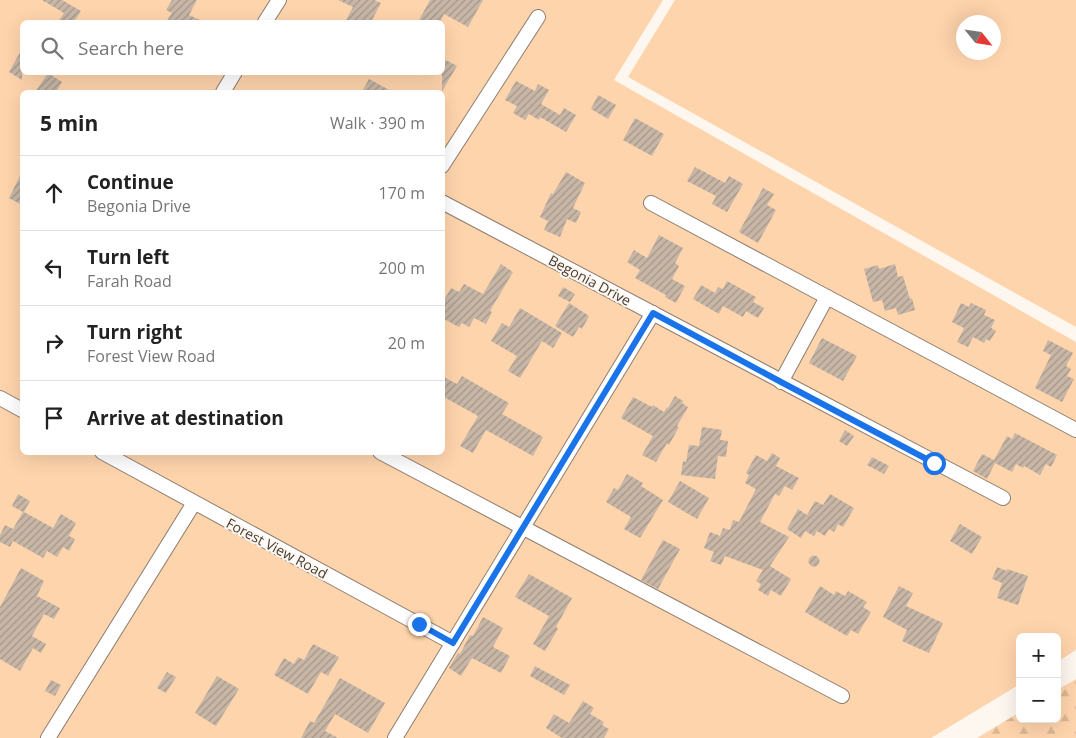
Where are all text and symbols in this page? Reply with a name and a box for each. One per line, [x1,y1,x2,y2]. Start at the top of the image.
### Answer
north arrow [956,15,1001,60]
search box [20,20,445,75]
icon: search [38,34,66,62]
text: Search here [78,35,184,61]
text: 5 min [40,109,98,137]
text: Walk · 390 m [330,112,425,134]
text: Continue [87,169,174,195]
icon: ahead [40,179,68,207]
text: 170 m [379,182,425,204]
text: Begonia Drive [87,195,191,217]
text: Turn left [87,244,169,270]
street label: Begonia Drive [545,250,635,310]
icon: left [40,254,68,282]
text: 200 m [379,257,425,279]
text: Farah Road [87,270,172,292]
text: Turn right [87,319,182,345]
icon: right [40,329,68,357]
text: 20 m [388,332,425,354]
text: Forest View Road [87,345,215,367]
icon: arrive [40,404,68,432]
text: Arrive at destination [87,405,284,431]
route start [923,452,946,475]
street label: Forest View Road [223,513,331,583]
route end [408,613,431,636]
map controls [1016,633,1061,723]
button: + [1016,633,1061,678]
button: − [1016,678,1061,723]

